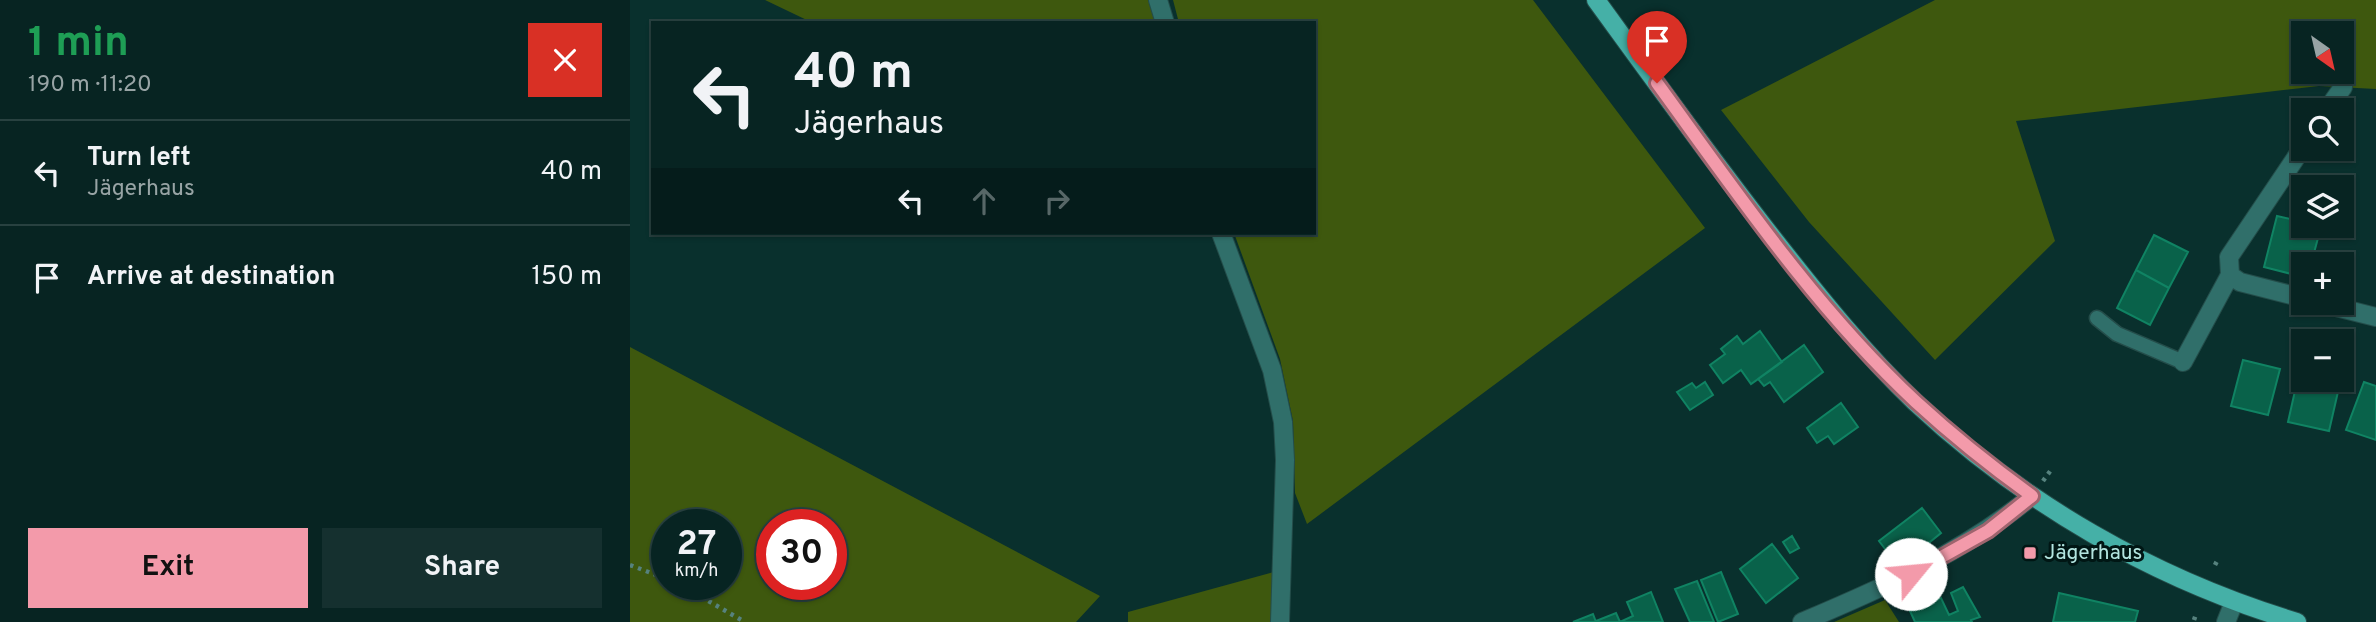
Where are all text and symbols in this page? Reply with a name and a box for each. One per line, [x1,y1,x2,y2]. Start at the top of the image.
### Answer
pin [1627,11,1687,83]
text: 1 min [28,18,129,71]
north arrow [2291,21,2354,84]
map controls [2291,21,2354,392]
icon: arrive [1638,22,1676,60]
button: close [528,23,602,97]
text: 40 m [794,44,913,106]
icon: left [679,49,770,140]
text: 190 m · 11:20 [28,71,152,100]
button: search [2291,98,2354,161]
text: Jägerhaus [794,105,944,145]
text: Turn left [87,142,191,175]
icon: left [28,154,66,192]
text: 40 m [541,156,602,189]
text: Jägerhaus [87,175,195,204]
button: layers [2291,175,2354,238]
icon: left [892,182,930,220]
icon: ahead [965,182,1003,220]
icon: right [1038,182,1076,220]
button: + [2291,252,2354,315]
icon: arrive [28,259,66,297]
text: Arrive at destination [87,261,335,294]
text: 150 m [531,261,602,294]
button: − [2291,329,2354,392]
speed limit sign: 30 [756,509,847,600]
text: 27 [677,523,716,567]
button: Exit [28,528,308,608]
button: Share [322,528,602,608]
position arrow [1874,537,1948,611]
place label: Jägerhaus [2044,540,2142,567]
marker: Jägerhaus [2022,545,2038,561]
text: km/h [675,560,718,583]

